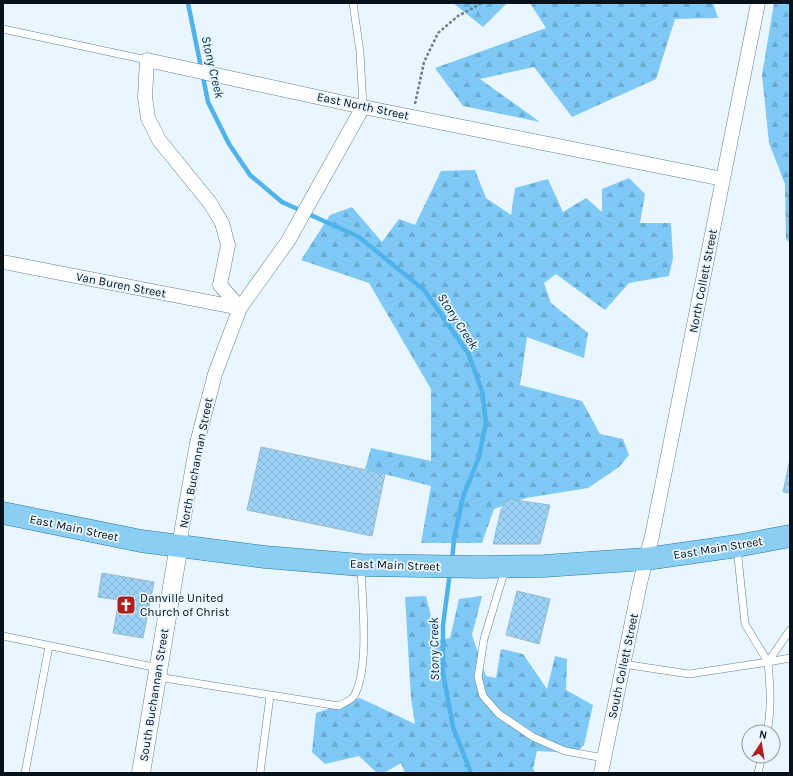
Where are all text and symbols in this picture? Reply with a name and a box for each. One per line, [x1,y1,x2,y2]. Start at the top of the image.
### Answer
water label: Stony Creek [199,34,228,100]
street label: East North Street [316,89,411,123]
street label: North Collett Street [686,227,720,334]
street label: Van Buren Street [75,269,168,301]
water label: Stony Creek [434,290,482,352]
street label: North Buchannan Street [176,396,216,529]
street label: East Main Street [28,512,120,544]
street label: East Main Street [672,534,764,562]
street label: East Main Street [350,556,441,574]
place label: Danville United Church of Christ [140,591,230,619]
church icon: Danville United Church of Christ [115,594,137,616]
street label: South Collett Street [605,612,641,720]
water label: Stony Creek [426,617,442,681]
street label: South Buchannan Street [137,627,172,763]
north arrow [741,724,781,764]
text: N [758,728,768,742]

